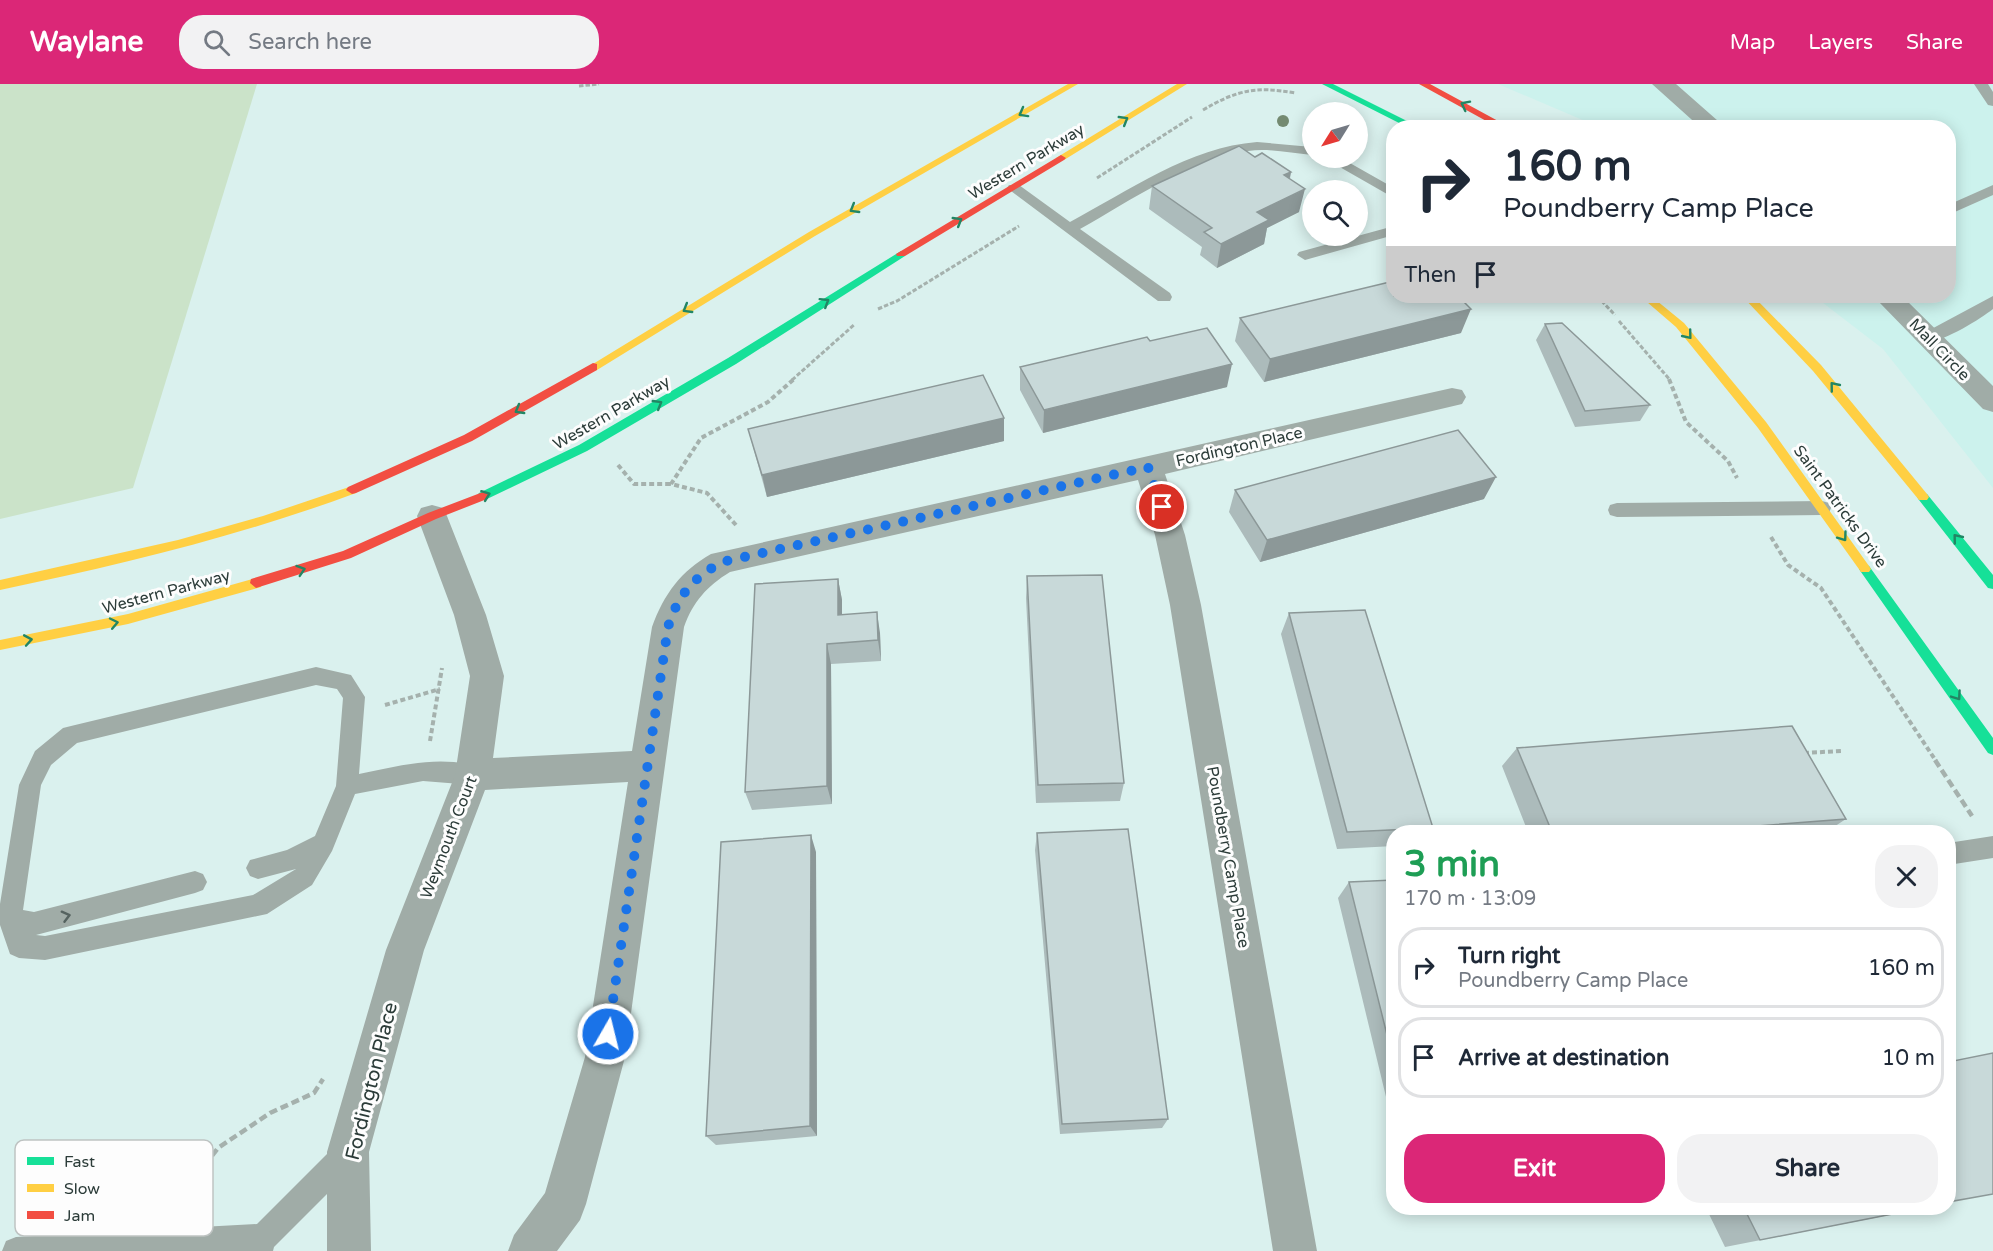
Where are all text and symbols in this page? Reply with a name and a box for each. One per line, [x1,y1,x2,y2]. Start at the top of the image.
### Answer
search box [179,15,599,69]
text: Waylane [30,25,143,59]
icon: search [200,26,233,59]
text: Search here [248,29,372,55]
text: Map [1730,30,1775,55]
text: Layers [1808,30,1873,55]
text: Share [1906,30,1963,55]
one-way arrow [1461,101,1472,113]
north arrow [1302,102,1368,168]
map controls [1302,102,1368,246]
one-way arrow [1019,105,1029,117]
one-way arrow [1118,116,1128,128]
street label: Western Parkway [965,119,1088,204]
text: 160 m [1503,141,1632,192]
icon: right [1404,144,1482,222]
button: search [1302,180,1368,246]
text: Poundberry Camp Place [1503,192,1814,225]
one-way arrow [850,202,860,213]
one-way arrow [951,217,962,229]
icon: arrive [1469,258,1502,291]
text: Then [1404,262,1457,288]
one-way arrow [819,298,829,310]
one-way arrow [682,302,693,313]
street label: Mall Circle [1905,314,1974,385]
one-way arrow [1681,328,1692,339]
street label: Western Parkway [550,371,674,454]
one-way arrow [1830,382,1841,393]
one-way arrow [652,400,662,411]
one-way arrow [515,402,525,414]
street label: Fordington Place [1174,423,1305,471]
street label: Saint Patricks Drive [1789,441,1891,572]
pin [1136,481,1187,532]
one-way arrow [480,490,491,502]
icon: arrive [1145,490,1178,523]
one-way arrow [1836,531,1847,542]
one-way arrow [1953,534,1964,545]
one-way arrow [295,564,306,577]
street label: Western Parkway [100,565,233,619]
one-way arrow [108,617,118,630]
one-way arrow [23,634,33,647]
one-way arrow [1950,689,1961,700]
street label: Poundberry Camp Place [1202,765,1254,950]
street label: Weymouth Court [416,773,482,902]
text: 3 min [1404,843,1500,886]
button: close [1875,845,1938,908]
text: 170 m · 13:09 [1404,887,1536,911]
one-way arrow [61,910,71,923]
text: Turn right [1458,943,1560,969]
icon: right [1407,951,1440,984]
text: 160 m [1868,955,1935,981]
text: Poundberry Camp Place [1458,969,1688,993]
street label: Fordington Place [341,1000,403,1163]
position arrow [576,1002,640,1066]
icon: arrive [1407,1041,1440,1074]
text: Arrive at destination [1458,1045,1669,1071]
text: 10 m [1881,1045,1935,1071]
button: Exit [1404,1134,1665,1203]
button: Share [1677,1134,1938,1203]
legend [15,1140,213,1236]
text: Fast [64,1152,95,1172]
text: Slow [64,1179,100,1199]
text: Jam [64,1206,95,1226]

